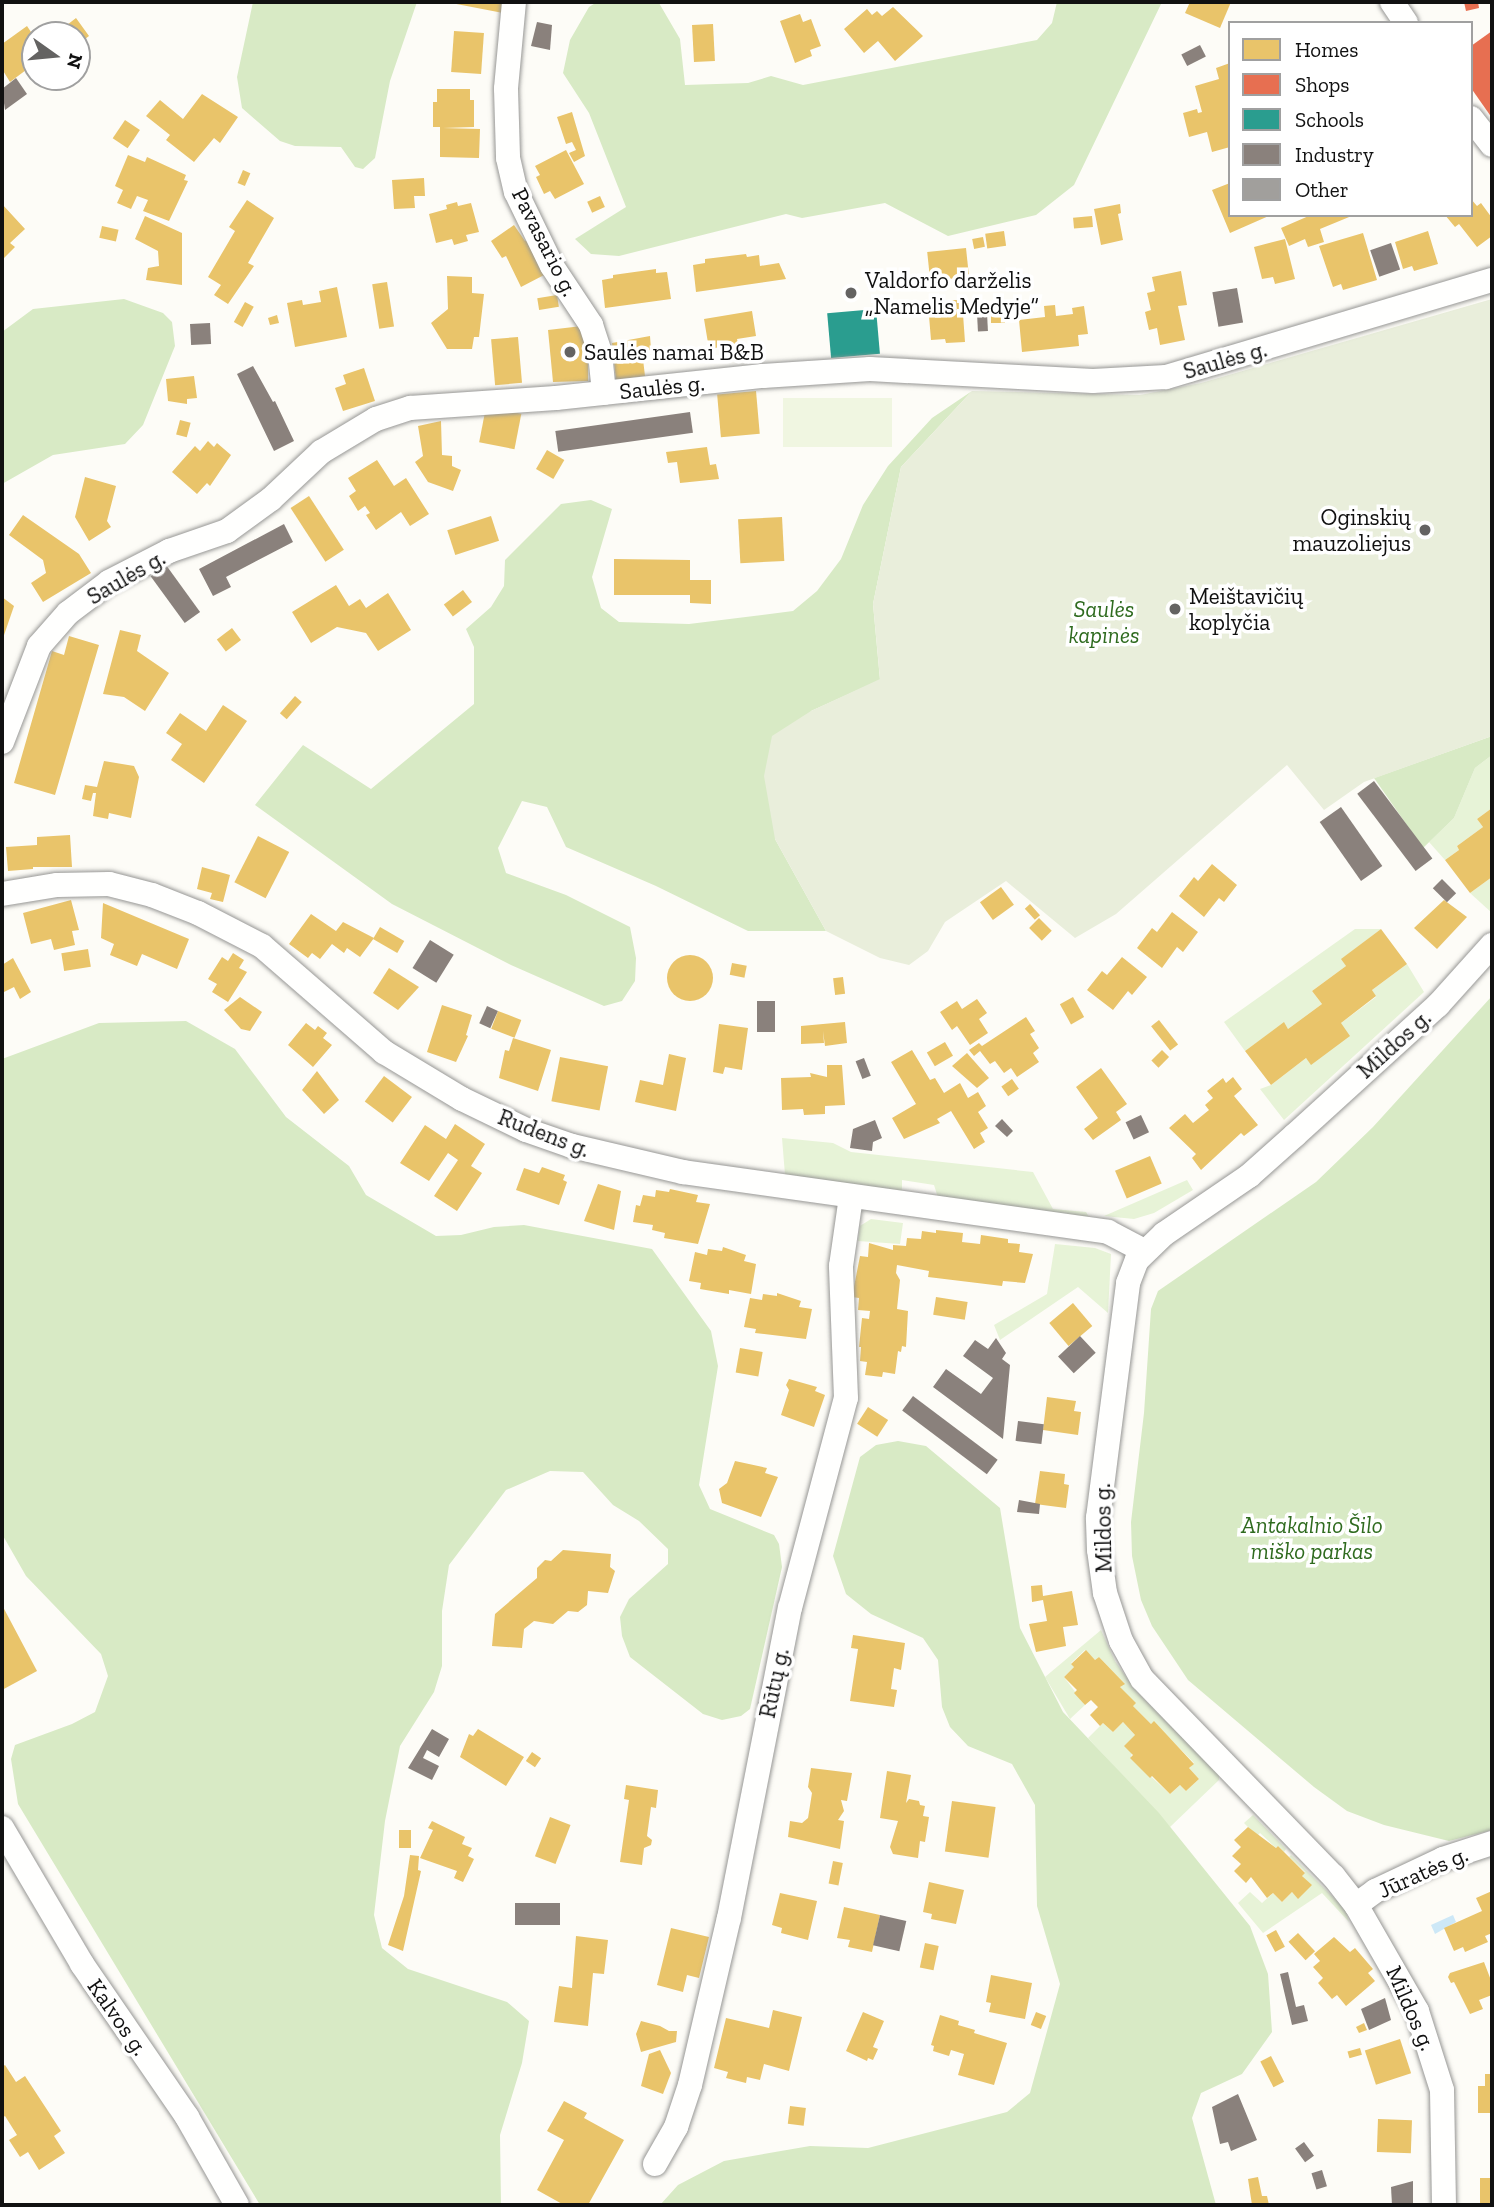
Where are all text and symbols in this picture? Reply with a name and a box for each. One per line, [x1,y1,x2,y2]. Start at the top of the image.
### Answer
north arrow [21,21,91,91]
legend [1228,21,1473,217]
text: Homes [1295,37,1358,62]
text: N [62,51,88,71]
text: Shops [1295,72,1349,97]
text: Schools [1295,107,1364,132]
text: Industry [1295,142,1374,167]
text: Other [1295,177,1349,202]
street label: Pavasario g. [506,183,584,301]
place label: Valdorfo darželis „Namelis Medyje“ [865,266,1039,320]
marker: Valdorfo darželis „Namelis Medyje“ [843,285,859,301]
street label: Saulės g. [1180,335,1270,385]
place label: Saulės namai B&B [584,338,764,366]
marker: Saulės namai B&B [562,344,578,360]
street label: Saulės g. [618,369,706,405]
place label: Oginskių mauzoliejus [1293,503,1411,557]
marker: Oginskių mauzoliejus [1417,522,1433,538]
street label: Saulės g. [82,544,170,610]
place label: Meištavičių koplyčia [1189,582,1303,636]
park label: Saulės kapinės [1068,595,1140,649]
marker: Meištavičių koplyčia [1167,601,1183,617]
street label: Mildos g. [1351,1004,1437,1084]
street label: Rudens g. [494,1103,594,1163]
street label: Mildos g. [1088,1483,1118,1573]
park label: Antakalnio Šilo miško parkas [1241,1511,1383,1565]
street label: Rūtų g. [753,1645,795,1721]
street label: Jūratės g. [1374,1840,1472,1904]
street label: Mildos g. [1380,1961,1442,2055]
street label: Kalvos g. [82,1973,154,2061]

